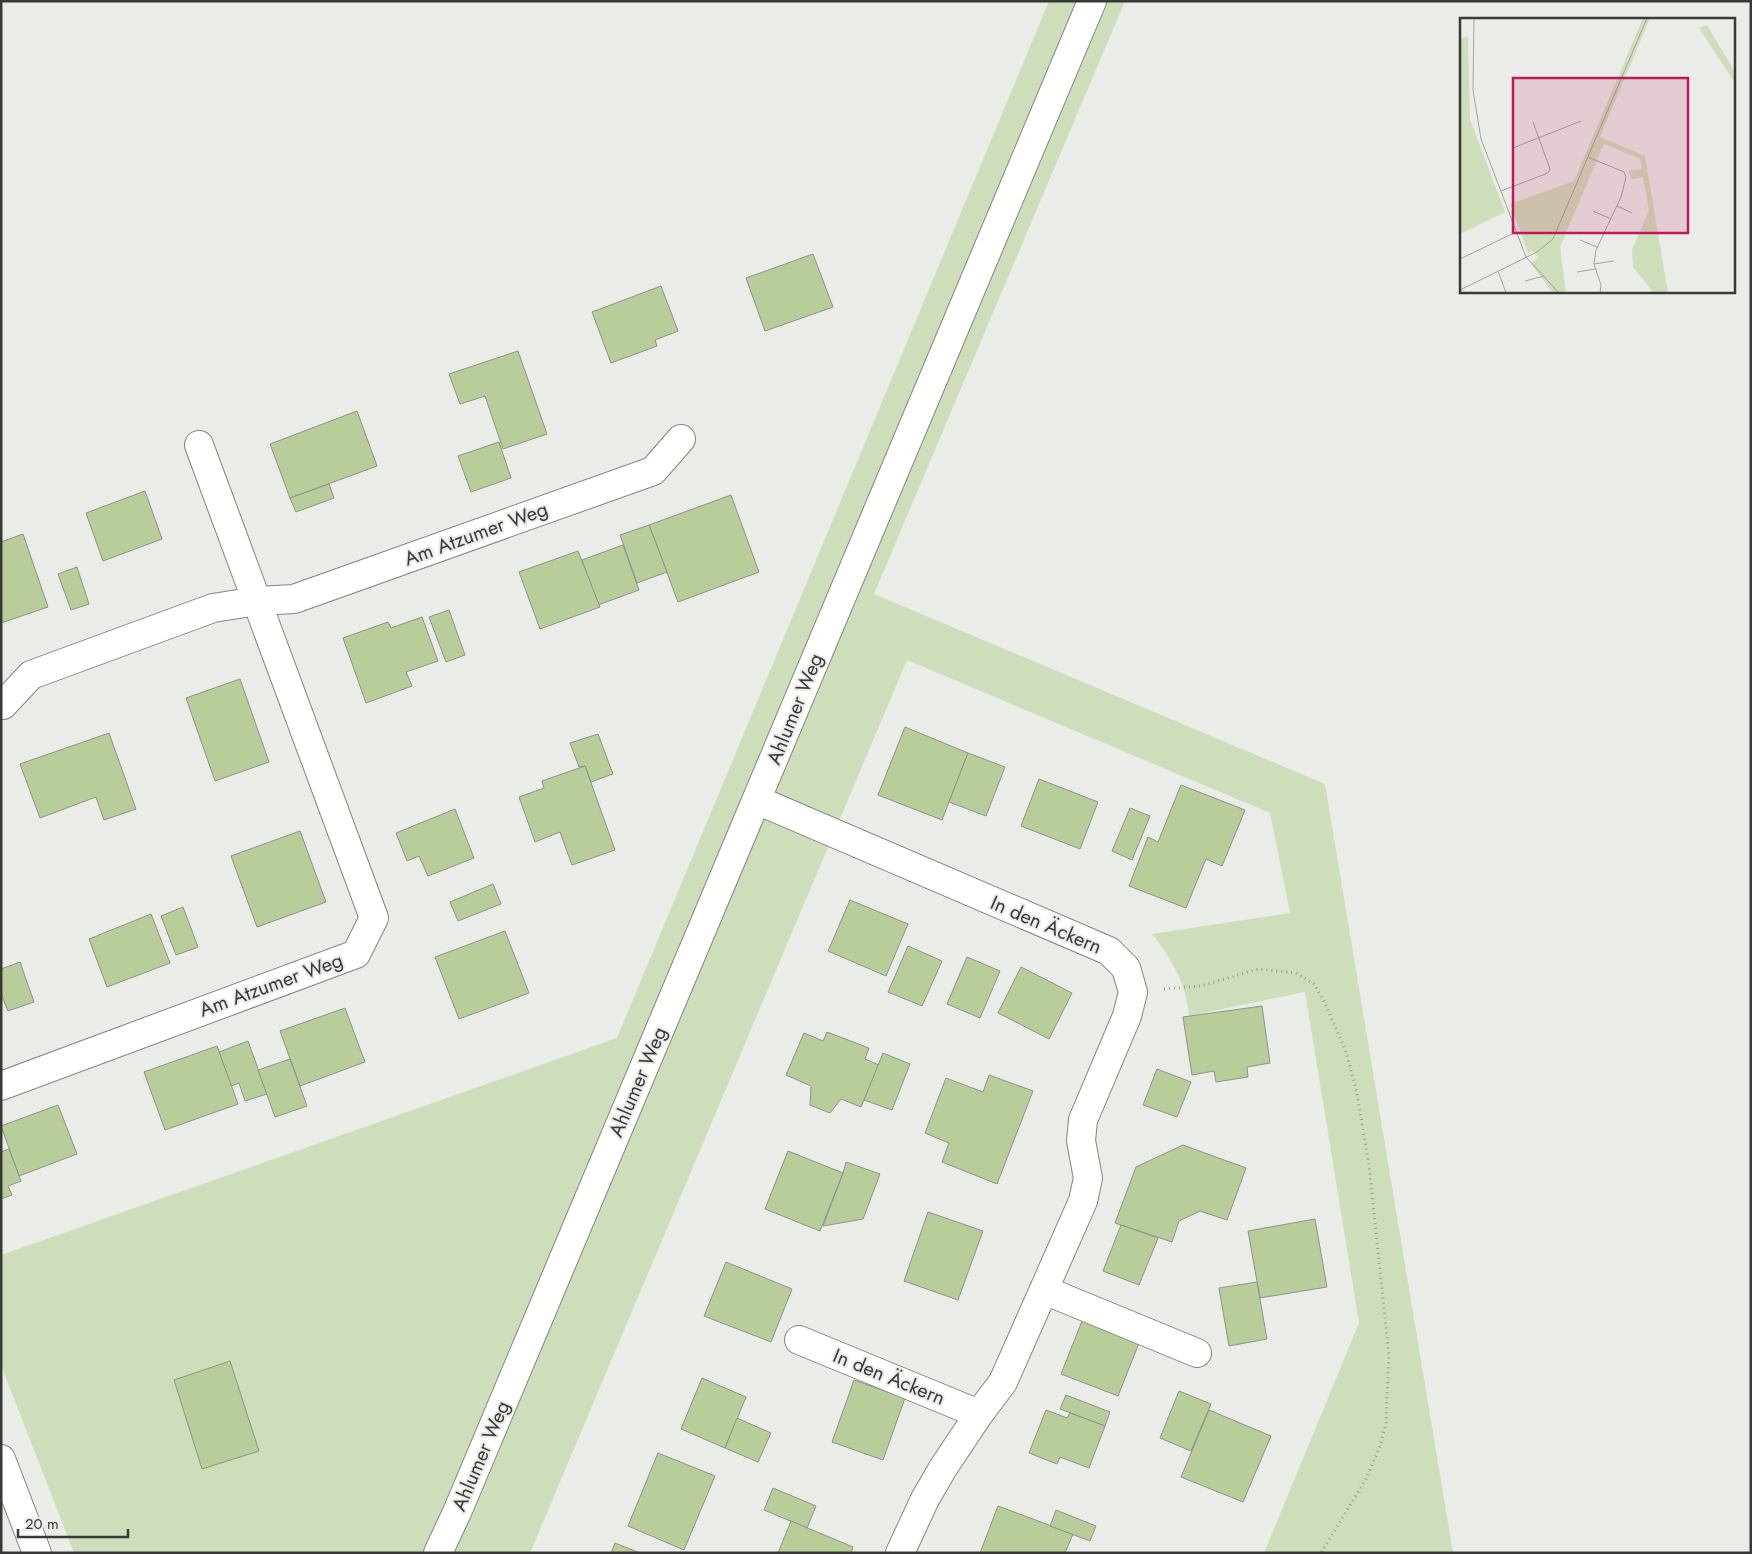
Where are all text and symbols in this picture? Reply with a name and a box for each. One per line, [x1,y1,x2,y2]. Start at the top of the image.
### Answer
inset map [1460,18,1734,292]
street label: Am Atzumer Weg [400,495,552,573]
street label: Ahlumer Weg [760,649,830,769]
street label: In den Äckern [986,888,1106,962]
street label: Am Atzumer Weg [195,946,347,1024]
street label: Ahlumer Weg [602,1022,674,1142]
street label: In den Äckern [829,1341,949,1413]
street label: Ahlumer Weg [445,1396,517,1516]
scale bar [18,1506,128,1538]
text: 20 m [25,1513,59,1535]

